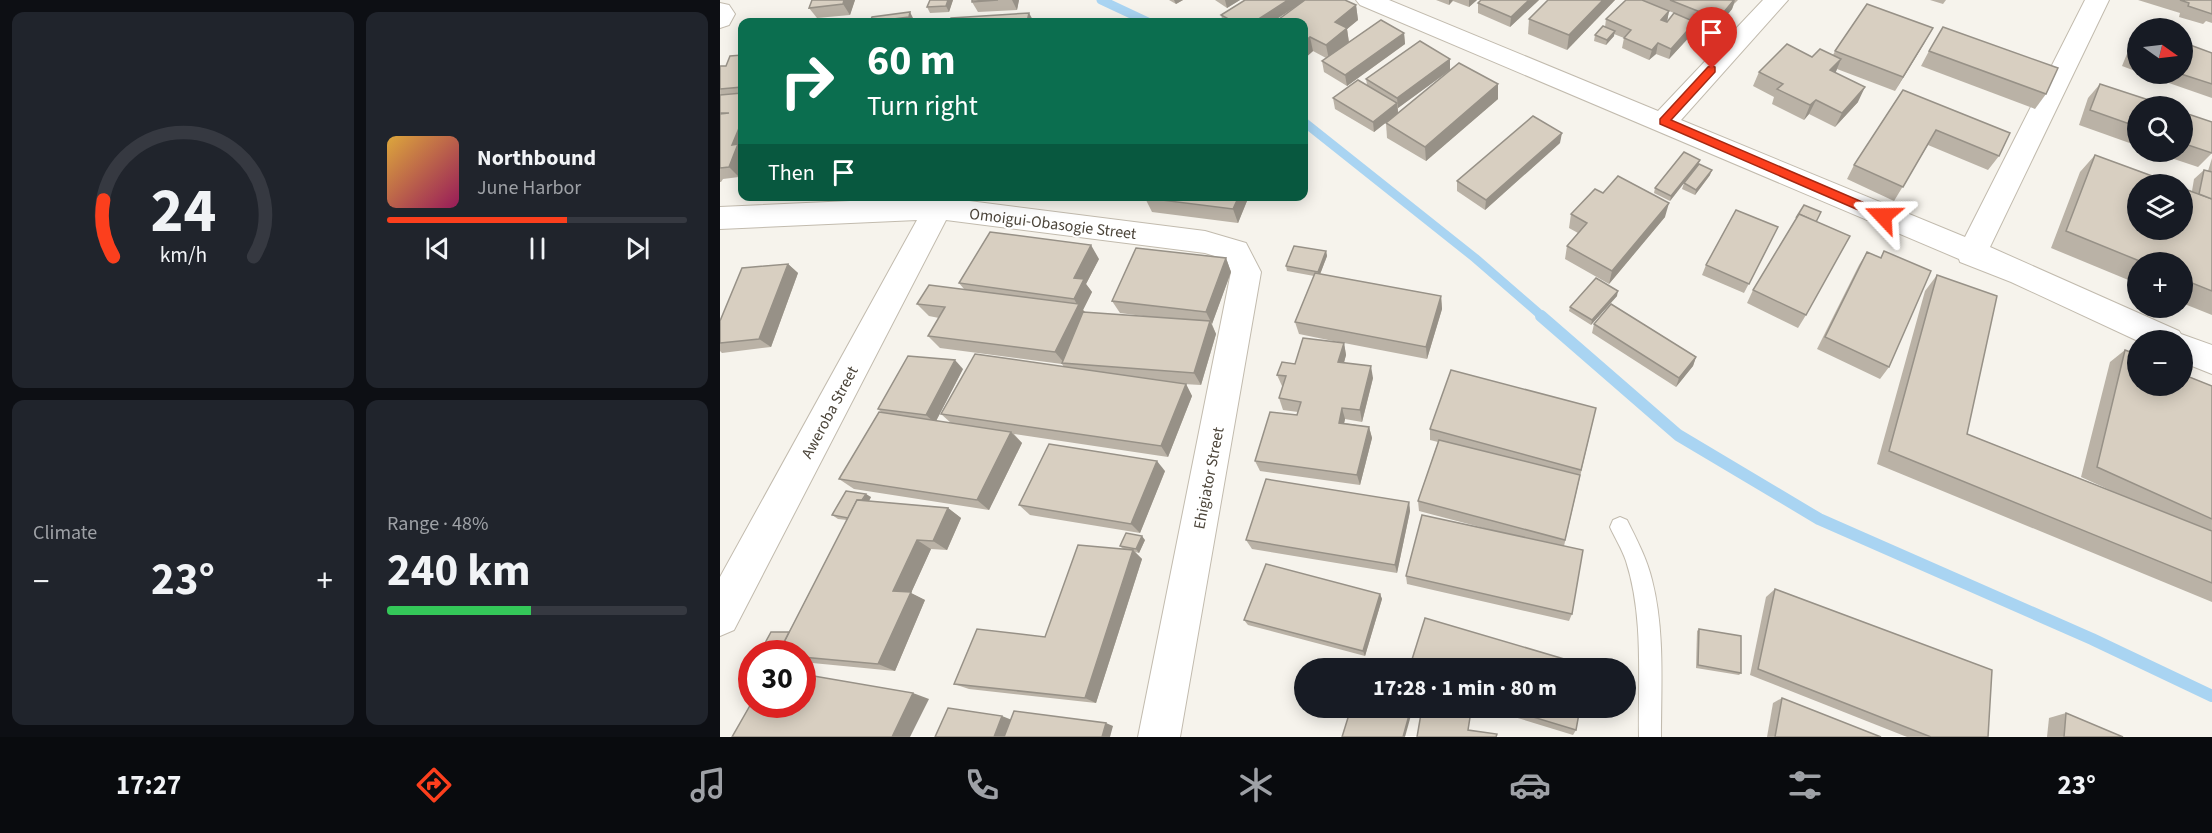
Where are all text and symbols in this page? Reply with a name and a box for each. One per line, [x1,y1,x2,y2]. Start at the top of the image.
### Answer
pin [1686,7,1737,69]
icon: arrive [1695,16,1728,49]
north arrow [2127,18,2193,84]
map controls [2127,18,2193,396]
text: 60 m [867,31,956,91]
icon: right [768,42,846,120]
text: Turn right [867,87,978,126]
button: search [2127,96,2193,162]
text: Northbound [477,142,596,174]
icon: arrive [827,156,860,189]
text: Then [768,157,815,189]
text: 24 [150,167,216,256]
text: June Harbor [477,174,581,202]
button: layers [2127,174,2193,240]
position arrow [1851,184,1915,248]
street label: Omoigui-Obasogie Street [968,203,1138,245]
icon: previous [421,232,454,265]
icon: pause [521,232,554,265]
icon: next [621,232,654,265]
text: km/h [159,241,207,272]
button: + [2127,252,2193,318]
button: − [2127,330,2193,396]
street label: Aweroba Street [796,362,864,463]
street label: Ehigiator Street [1188,425,1230,531]
text: Range · 48% [387,510,488,538]
text: Climate [33,519,97,547]
text: 240 km [387,539,531,603]
text: 23° [151,548,215,612]
text: − [33,558,49,605]
text: + [317,558,333,605]
speed limit sign: 30 [738,640,816,718]
text: 17:28 · 1 min · 80 m [1373,672,1557,704]
icon: directions [413,764,455,806]
icon: music [687,764,729,806]
icon: phone [961,764,1003,806]
icon: climate [1235,764,1277,806]
icon: car [1509,764,1551,806]
icon: filters [1784,764,1826,806]
text: 17:27 [116,766,181,805]
text: 23° [2058,766,2096,805]

